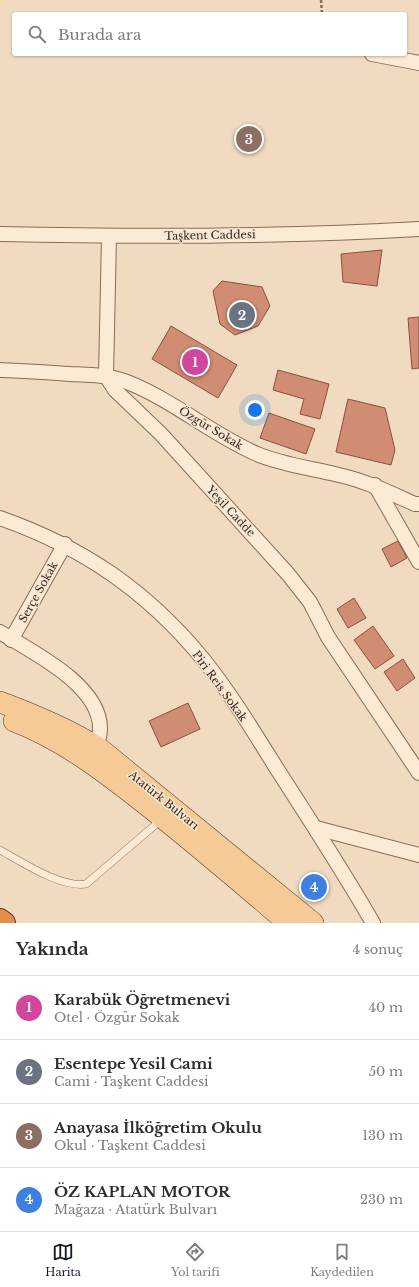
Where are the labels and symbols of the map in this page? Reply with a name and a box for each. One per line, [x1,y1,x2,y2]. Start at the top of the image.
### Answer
pin: 3 [236,124,262,154]
street label: Taşkent Caddesi [164,227,256,243]
pin: 2 [229,300,255,330]
pin: 1 [182,347,208,377]
your location [245,400,265,420]
street label: Özgür Sokak [176,403,246,453]
street label: Yeşil Cadde [203,482,258,539]
street label: Serçe Sokak [15,559,61,625]
street label: Piri Reis Sokak [190,648,251,724]
street label: Atatürk Bulvarı [125,767,202,833]
pin: 4 [301,872,327,902]

